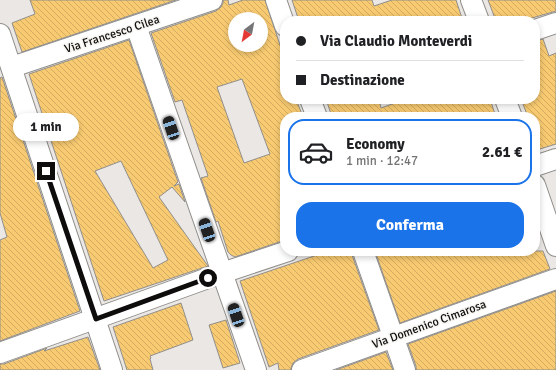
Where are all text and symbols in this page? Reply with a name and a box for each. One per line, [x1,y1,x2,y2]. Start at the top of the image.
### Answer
street label: Via Francesco Cilea [63,12,162,57]
north arrow [228,12,268,52]
map controls [228,12,268,52]
text: Via Claudio Monteverdi [320,32,472,50]
text: Destinazione [320,71,405,89]
callout: 1 min [13,113,79,141]
car [161,115,181,141]
text: 1 min [30,119,62,135]
icon: car [298,134,334,170]
text: Economy [346,135,405,153]
text: 2.61 € [482,143,522,161]
text: 1 min · 12:47 [346,153,418,169]
route end [37,162,55,180]
button: Conferma [296,202,524,248]
car [197,217,217,243]
route start [199,269,217,287]
street label: Via Domenico Cimarosa [370,297,488,352]
car [226,302,246,328]

